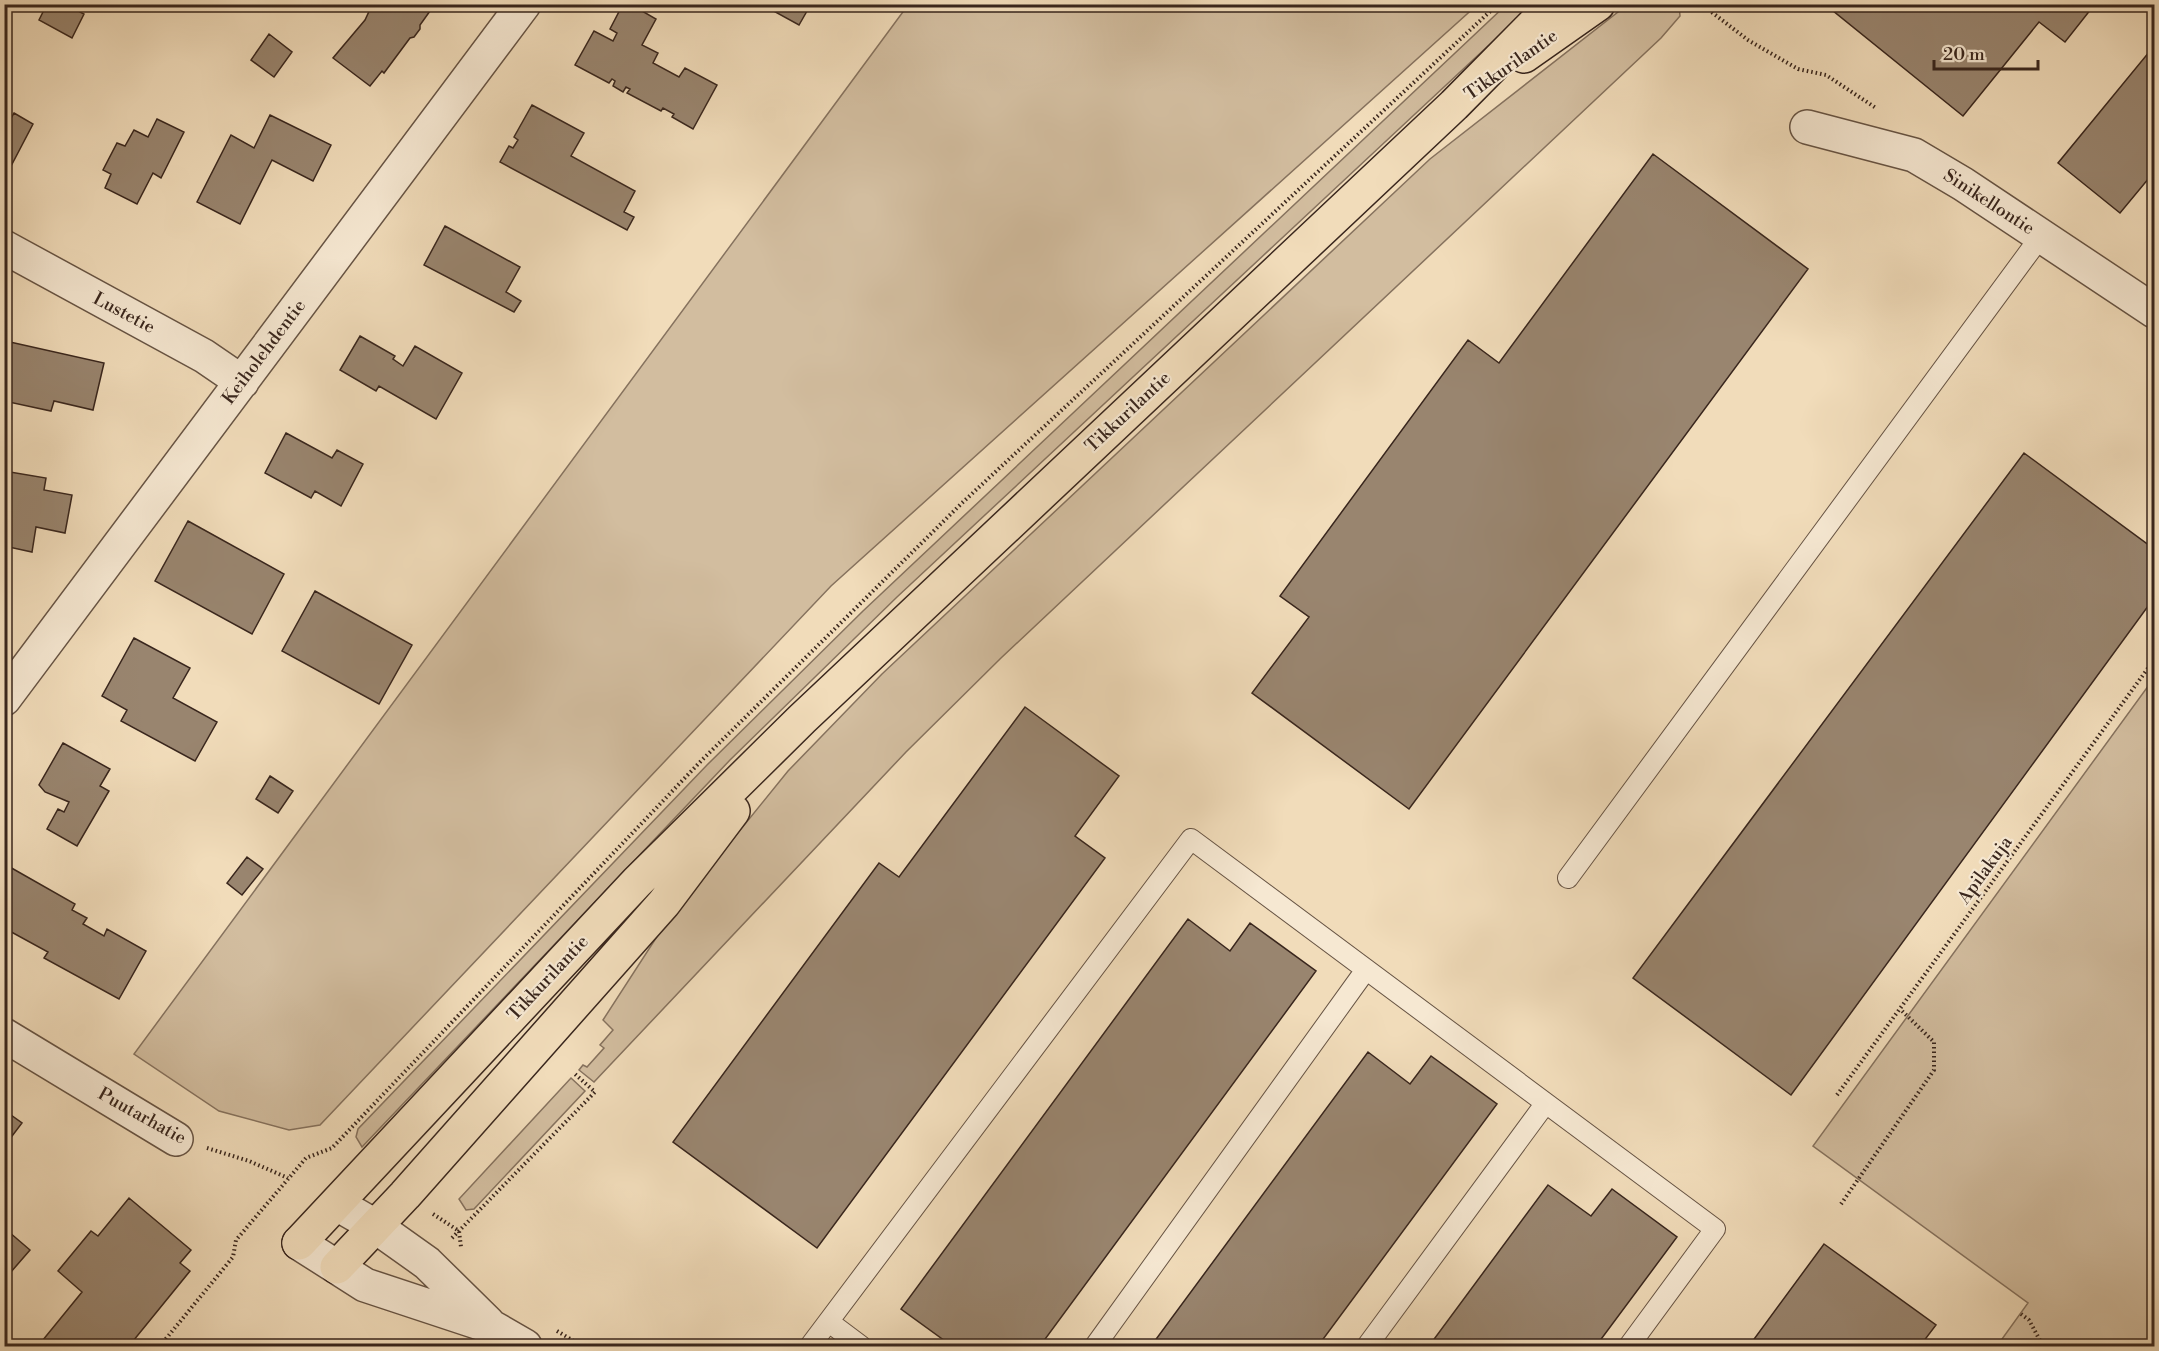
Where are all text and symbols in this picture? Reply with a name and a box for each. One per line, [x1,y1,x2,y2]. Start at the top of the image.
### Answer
street label: Tikkurilantie [1460,24,1562,106]
scale bar [1934,33,2038,71]
text: 20 m [1943,43,1985,66]
street label: Sinikellontie [1939,164,2039,240]
street label: Lustetie [89,287,159,339]
street label: Keiholehdentie [217,295,311,409]
street label: Tikkurilantie [1080,367,1176,457]
street label: Apilakuja [1952,831,2018,909]
street label: Tikkurilantie [503,930,593,1026]
street label: Puutarhatie [94,1082,190,1150]

